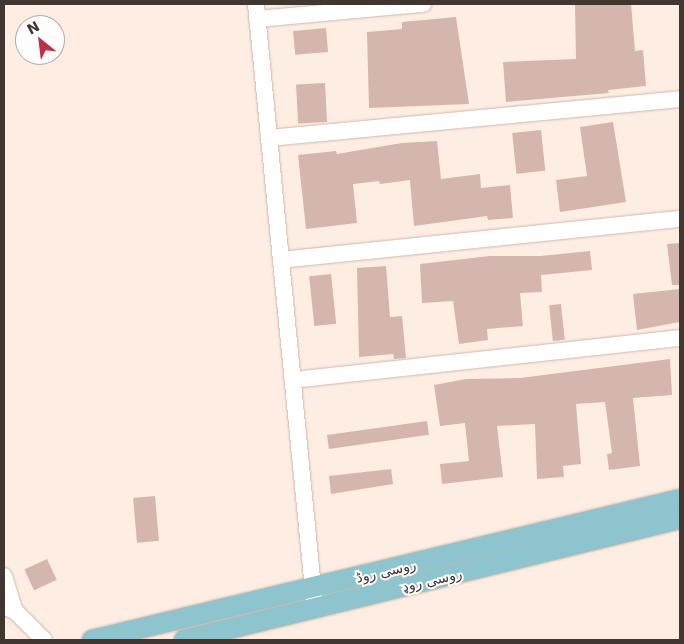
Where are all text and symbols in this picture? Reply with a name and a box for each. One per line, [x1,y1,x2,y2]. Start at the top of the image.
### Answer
north arrow [15,15,65,65]
text: N [24,18,42,38]
street label: روسی روڈ [354,556,418,586]
street label: روسی روډ [400,565,464,595]

